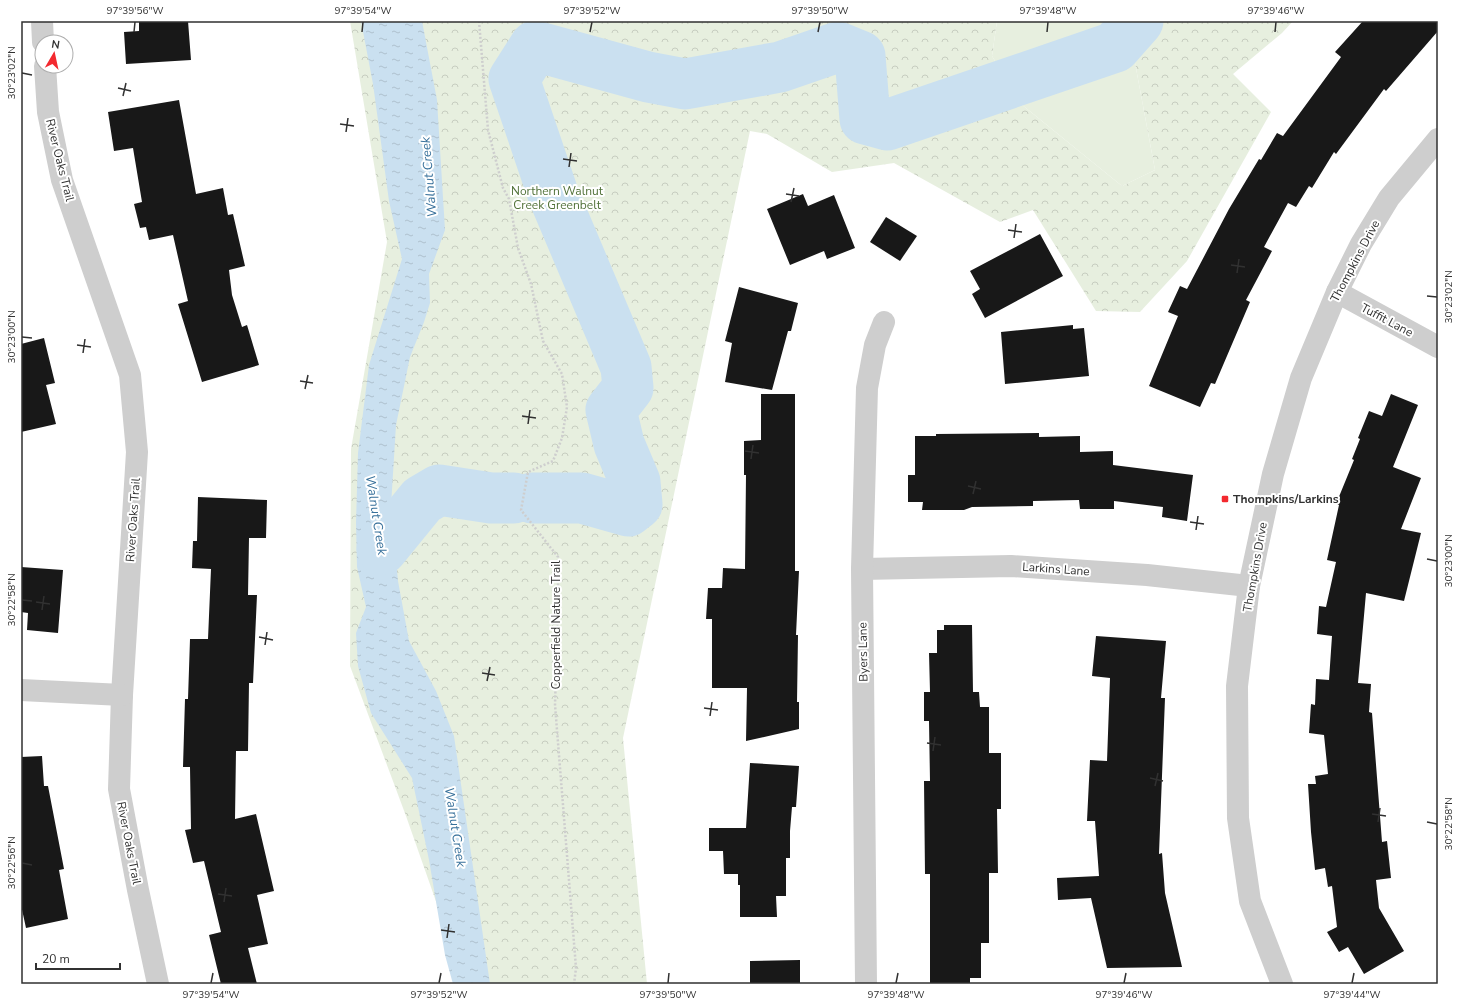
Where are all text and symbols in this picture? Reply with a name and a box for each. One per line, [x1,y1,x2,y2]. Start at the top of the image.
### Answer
text: 97°39'56"W [107,4,163,18]
text: 97°39'54"W [335,4,391,18]
text: 97°39'52"W [564,4,620,18]
text: 97°39'50"W [792,4,848,18]
text: 97°39'48"W [1020,4,1076,18]
text: 97°39'46"W [1248,4,1304,18]
north arrow [34,34,74,74]
text: N [50,37,61,53]
text: 30°23'02"N [5,46,19,100]
street label: River Oaks Trail [42,117,78,203]
water label: Walnut Creek [416,136,441,218]
park label: Northern Walnut Creek Greenbelt [511,183,604,213]
street label: Thompkins Drive [1327,217,1383,305]
text: 30°23'02"N [1442,270,1456,324]
street label: Tuffit Lane [1358,300,1416,340]
text: 30°23'00"N [5,310,19,364]
water label: Walnut Creek [361,474,391,557]
street label: River Oaks Trail [122,477,144,563]
place label: Thompkins/Larkins [1233,491,1339,507]
marker: Thompkins/Larkins [1220,494,1230,504]
street label: Thompkins Drive [1239,521,1271,613]
text: 30°23'00"N [1442,534,1456,588]
street label: Larkins Lane [1022,559,1090,579]
street label: Copperfield Nature Trail [548,560,564,690]
text: 30°22'58"N [5,573,19,627]
street label: Byers Lane [854,622,872,682]
water label: Walnut Creek [440,786,470,869]
text: 30°22'58"N [1442,797,1456,851]
street label: River Oaks Trail [113,800,145,886]
text: 30°22'56"N [5,836,19,890]
scale bar [36,945,120,971]
text: 20 m [42,951,70,967]
text: 97°39'54"W [183,988,239,1002]
text: 97°39'52"W [411,988,467,1002]
text: 97°39'50"W [640,988,696,1002]
text: 97°39'48"W [868,988,924,1002]
text: 97°39'46"W [1096,988,1152,1002]
text: 97°39'44"W [1324,988,1380,1002]

